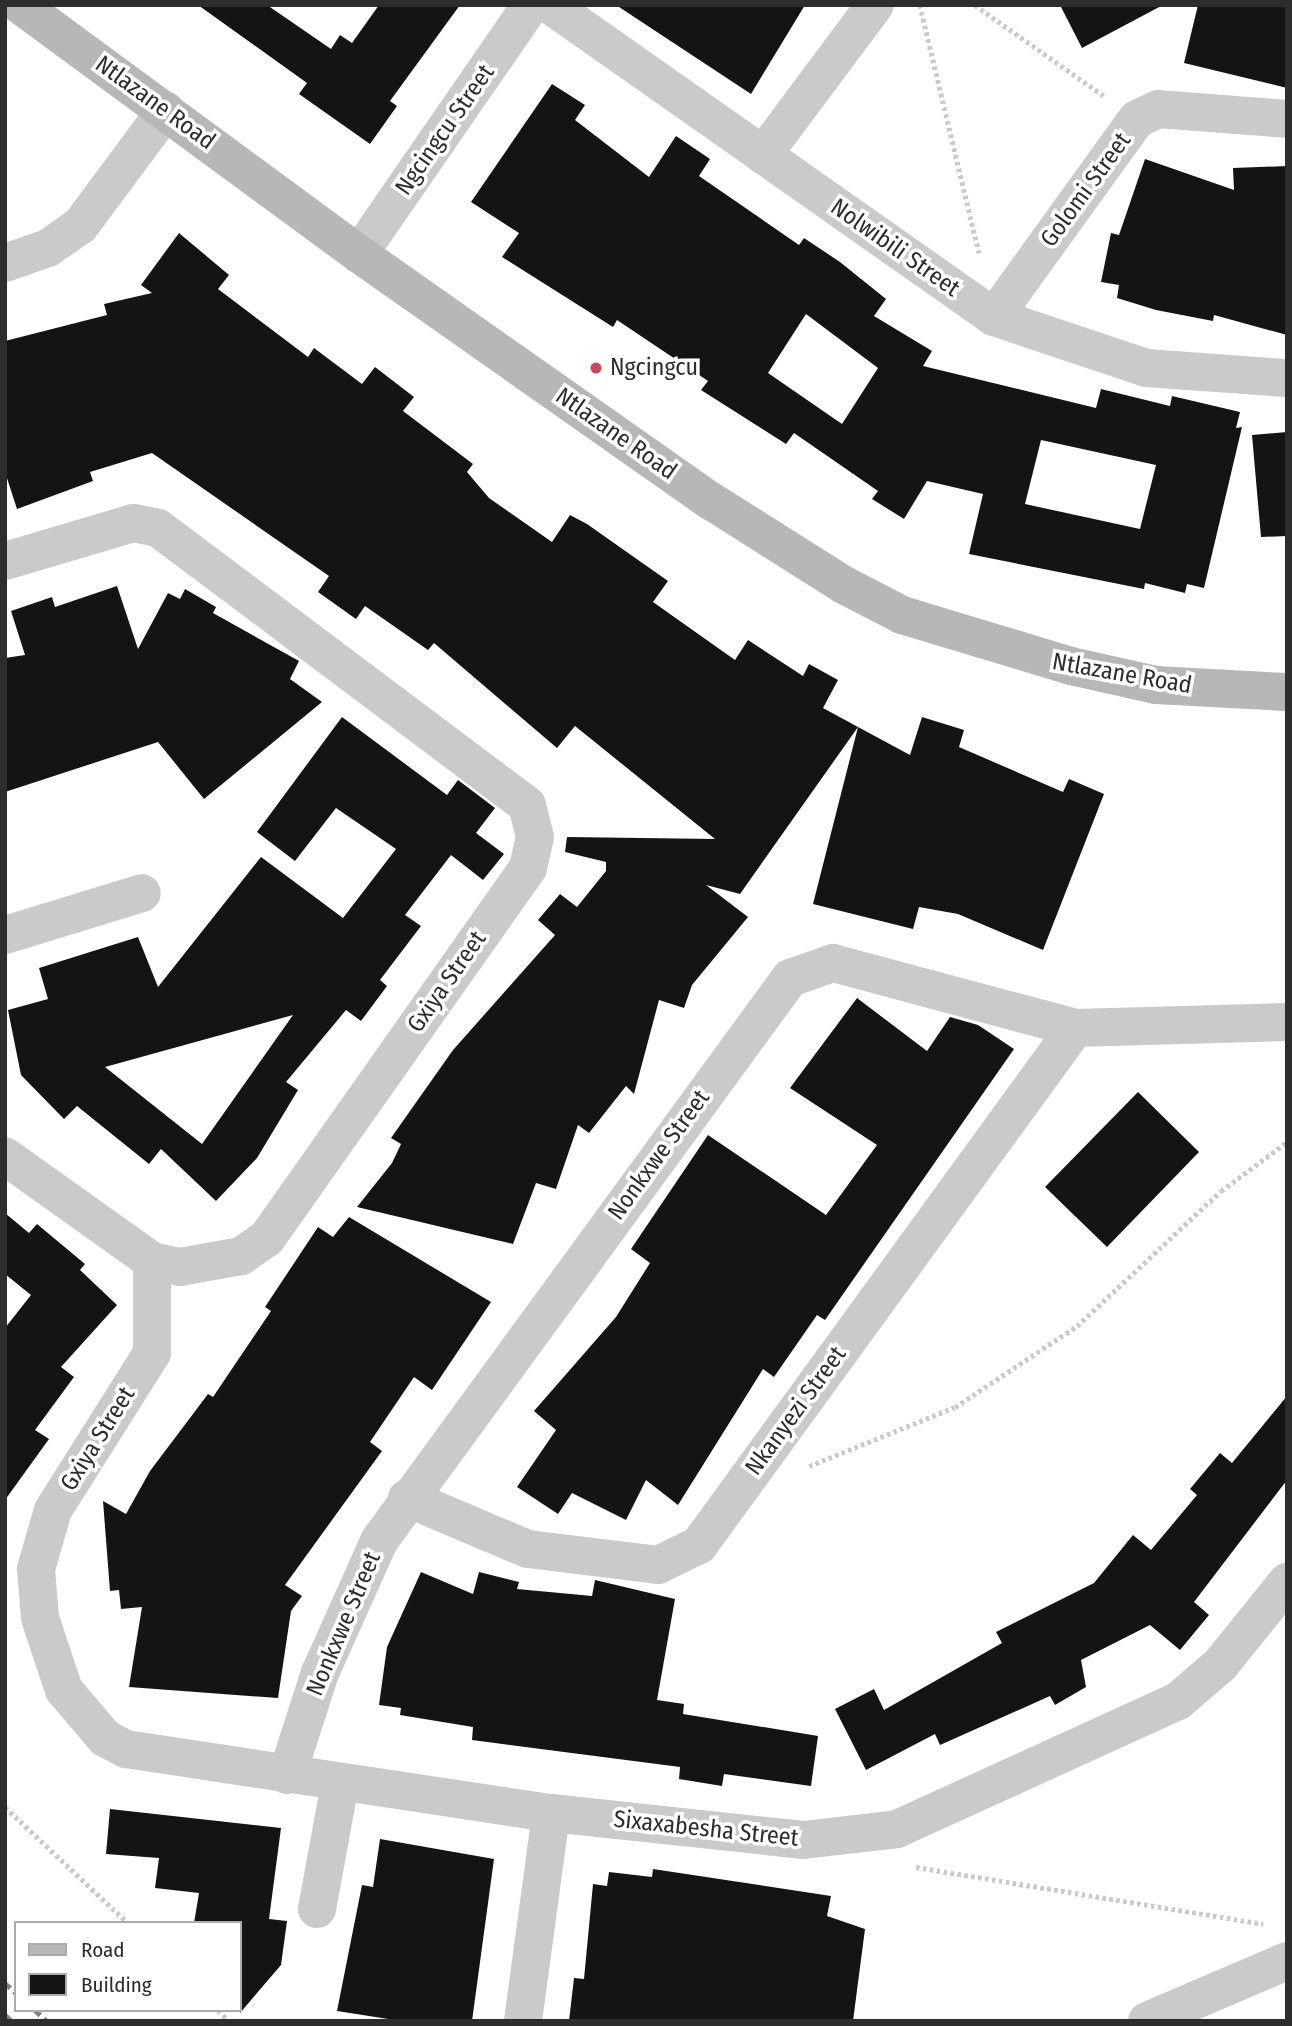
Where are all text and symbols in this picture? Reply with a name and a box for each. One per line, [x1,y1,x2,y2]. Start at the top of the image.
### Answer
street label: Ntlazane Road [90,50,220,156]
street label: Ngcingcu Street [389,59,501,201]
street label: Golomi Street [1035,127,1137,253]
street label: Nolwibili Street [825,193,965,303]
place label: Ngcingcu [610,354,698,382]
marker: Ngcingcu [588,360,604,376]
street label: Ntlazane Road [550,382,682,486]
street label: Ntlazane Road [1050,648,1194,700]
street label: Gxiya Street [402,926,492,1038]
street label: Nonkxwe Street [602,1084,716,1226]
street label: Nkanyezi Street [740,1341,852,1481]
street label: Gxiya Street [55,1382,141,1496]
street label: Nonkxwe Street [301,1548,387,1700]
street label: Sixaxabesha Street [612,1805,800,1853]
legend [14,1921,242,2012]
text: Road [81,1937,125,1963]
text: Building [81,1972,152,1998]

